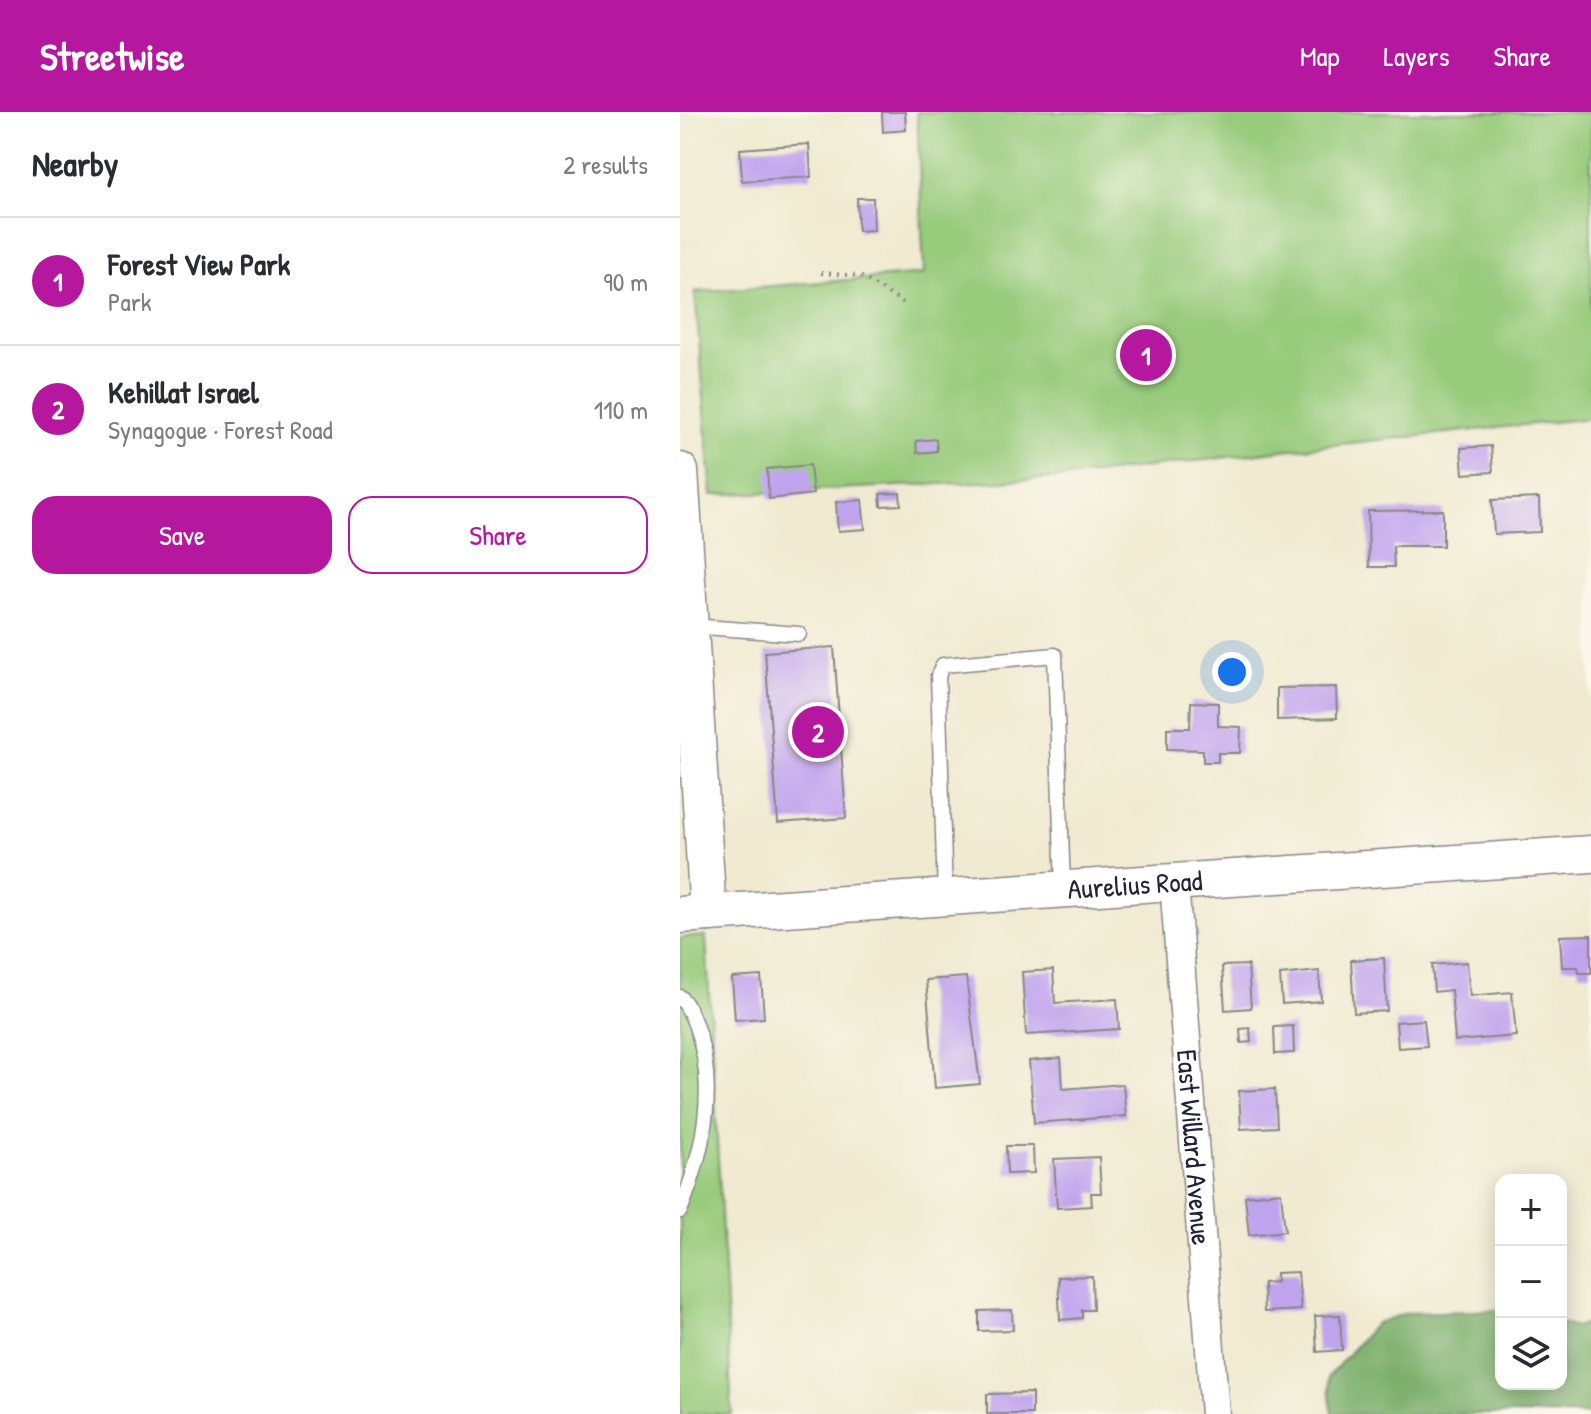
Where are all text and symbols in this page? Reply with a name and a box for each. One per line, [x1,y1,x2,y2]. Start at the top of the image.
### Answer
text: Streetwise [40,30,184,82]
text: Map [1300,37,1340,75]
text: Layers [1384,37,1449,75]
text: Share [1493,37,1551,75]
text: Nearby [32,141,118,187]
text: 2 results [563,147,648,182]
text: Forest View Park [108,244,290,284]
text: 1 [53,264,63,299]
text: 90 m [603,264,648,299]
text: Park [108,284,152,319]
pin: 1 [1120,325,1172,385]
text: Kehillat Israel [108,372,259,412]
text: 2 [52,392,64,427]
text: 110 m [594,392,648,427]
text: Synagogue · Forest Road [108,412,333,447]
button: Save [32,496,332,574]
button: Share [348,496,648,574]
your location [1212,652,1252,692]
pin: 2 [792,702,844,762]
street label: Aurelius Road [1066,861,1204,908]
street label: East Willard Avenue [1168,1048,1221,1246]
map controls [1495,1174,1567,1390]
button: + [1495,1174,1567,1246]
button: − [1495,1246,1567,1318]
button: layers [1495,1318,1567,1390]

